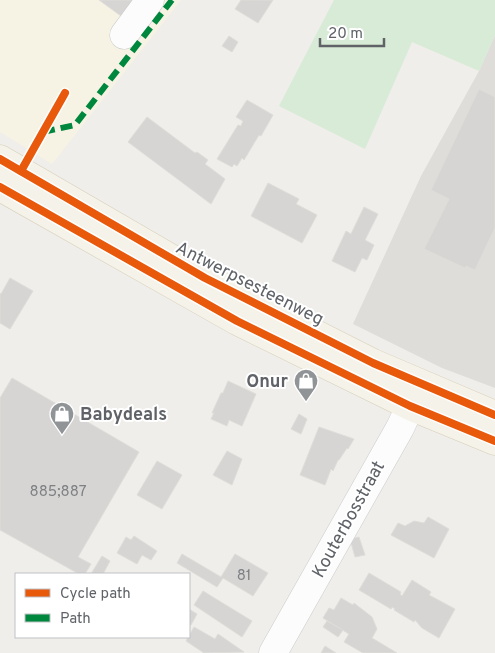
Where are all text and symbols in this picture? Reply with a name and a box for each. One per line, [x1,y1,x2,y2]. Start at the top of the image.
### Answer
scale bar [320,15,384,47]
text: 20 m [328,25,363,44]
street label: Antwerpsesteenweg [171,237,327,332]
shop icon: Onur [293,368,319,402]
place label: Onur [246,371,289,394]
shop icon: Babydeals [49,401,75,435]
place label: Babydeals [80,404,167,427]
street label: Kouterbosstraat [308,457,391,582]
house number: 885;887 [29,483,87,502]
house number: 81 [237,567,251,586]
legend [15,573,190,638]
text: Cycle path [60,585,131,604]
text: Path [60,610,91,629]

